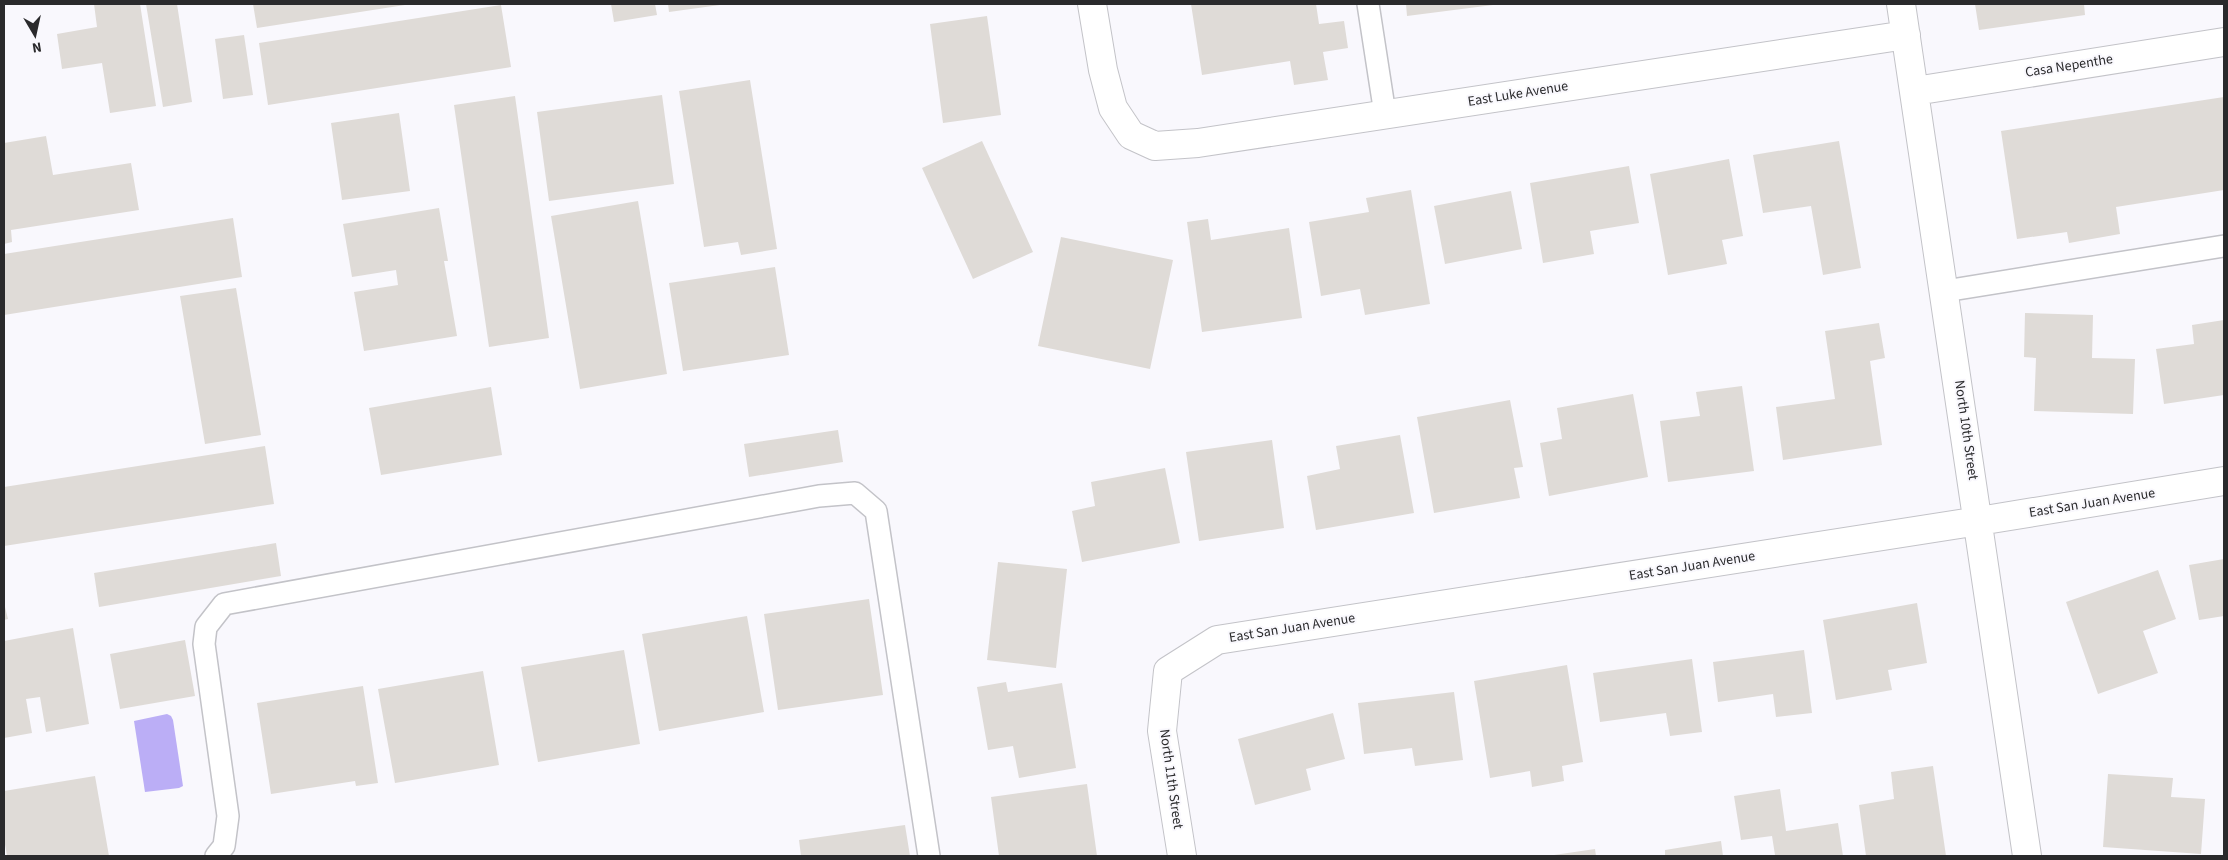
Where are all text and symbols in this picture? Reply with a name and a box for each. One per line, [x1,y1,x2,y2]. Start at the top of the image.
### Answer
north arrow [10,10,60,60]
text: N [31,36,43,57]
street label: Casa Nepenthe [2024,49,2114,83]
street label: East Luke Avenue [1466,76,1570,112]
street label: North 10th Street [1949,379,1983,482]
street label: East San Juan Avenue [2027,483,2157,523]
street label: East San Juan Avenue [1627,546,1757,586]
street label: East San Juan Avenue [1227,608,1357,648]
street label: North 11th Street [1154,728,1188,831]

